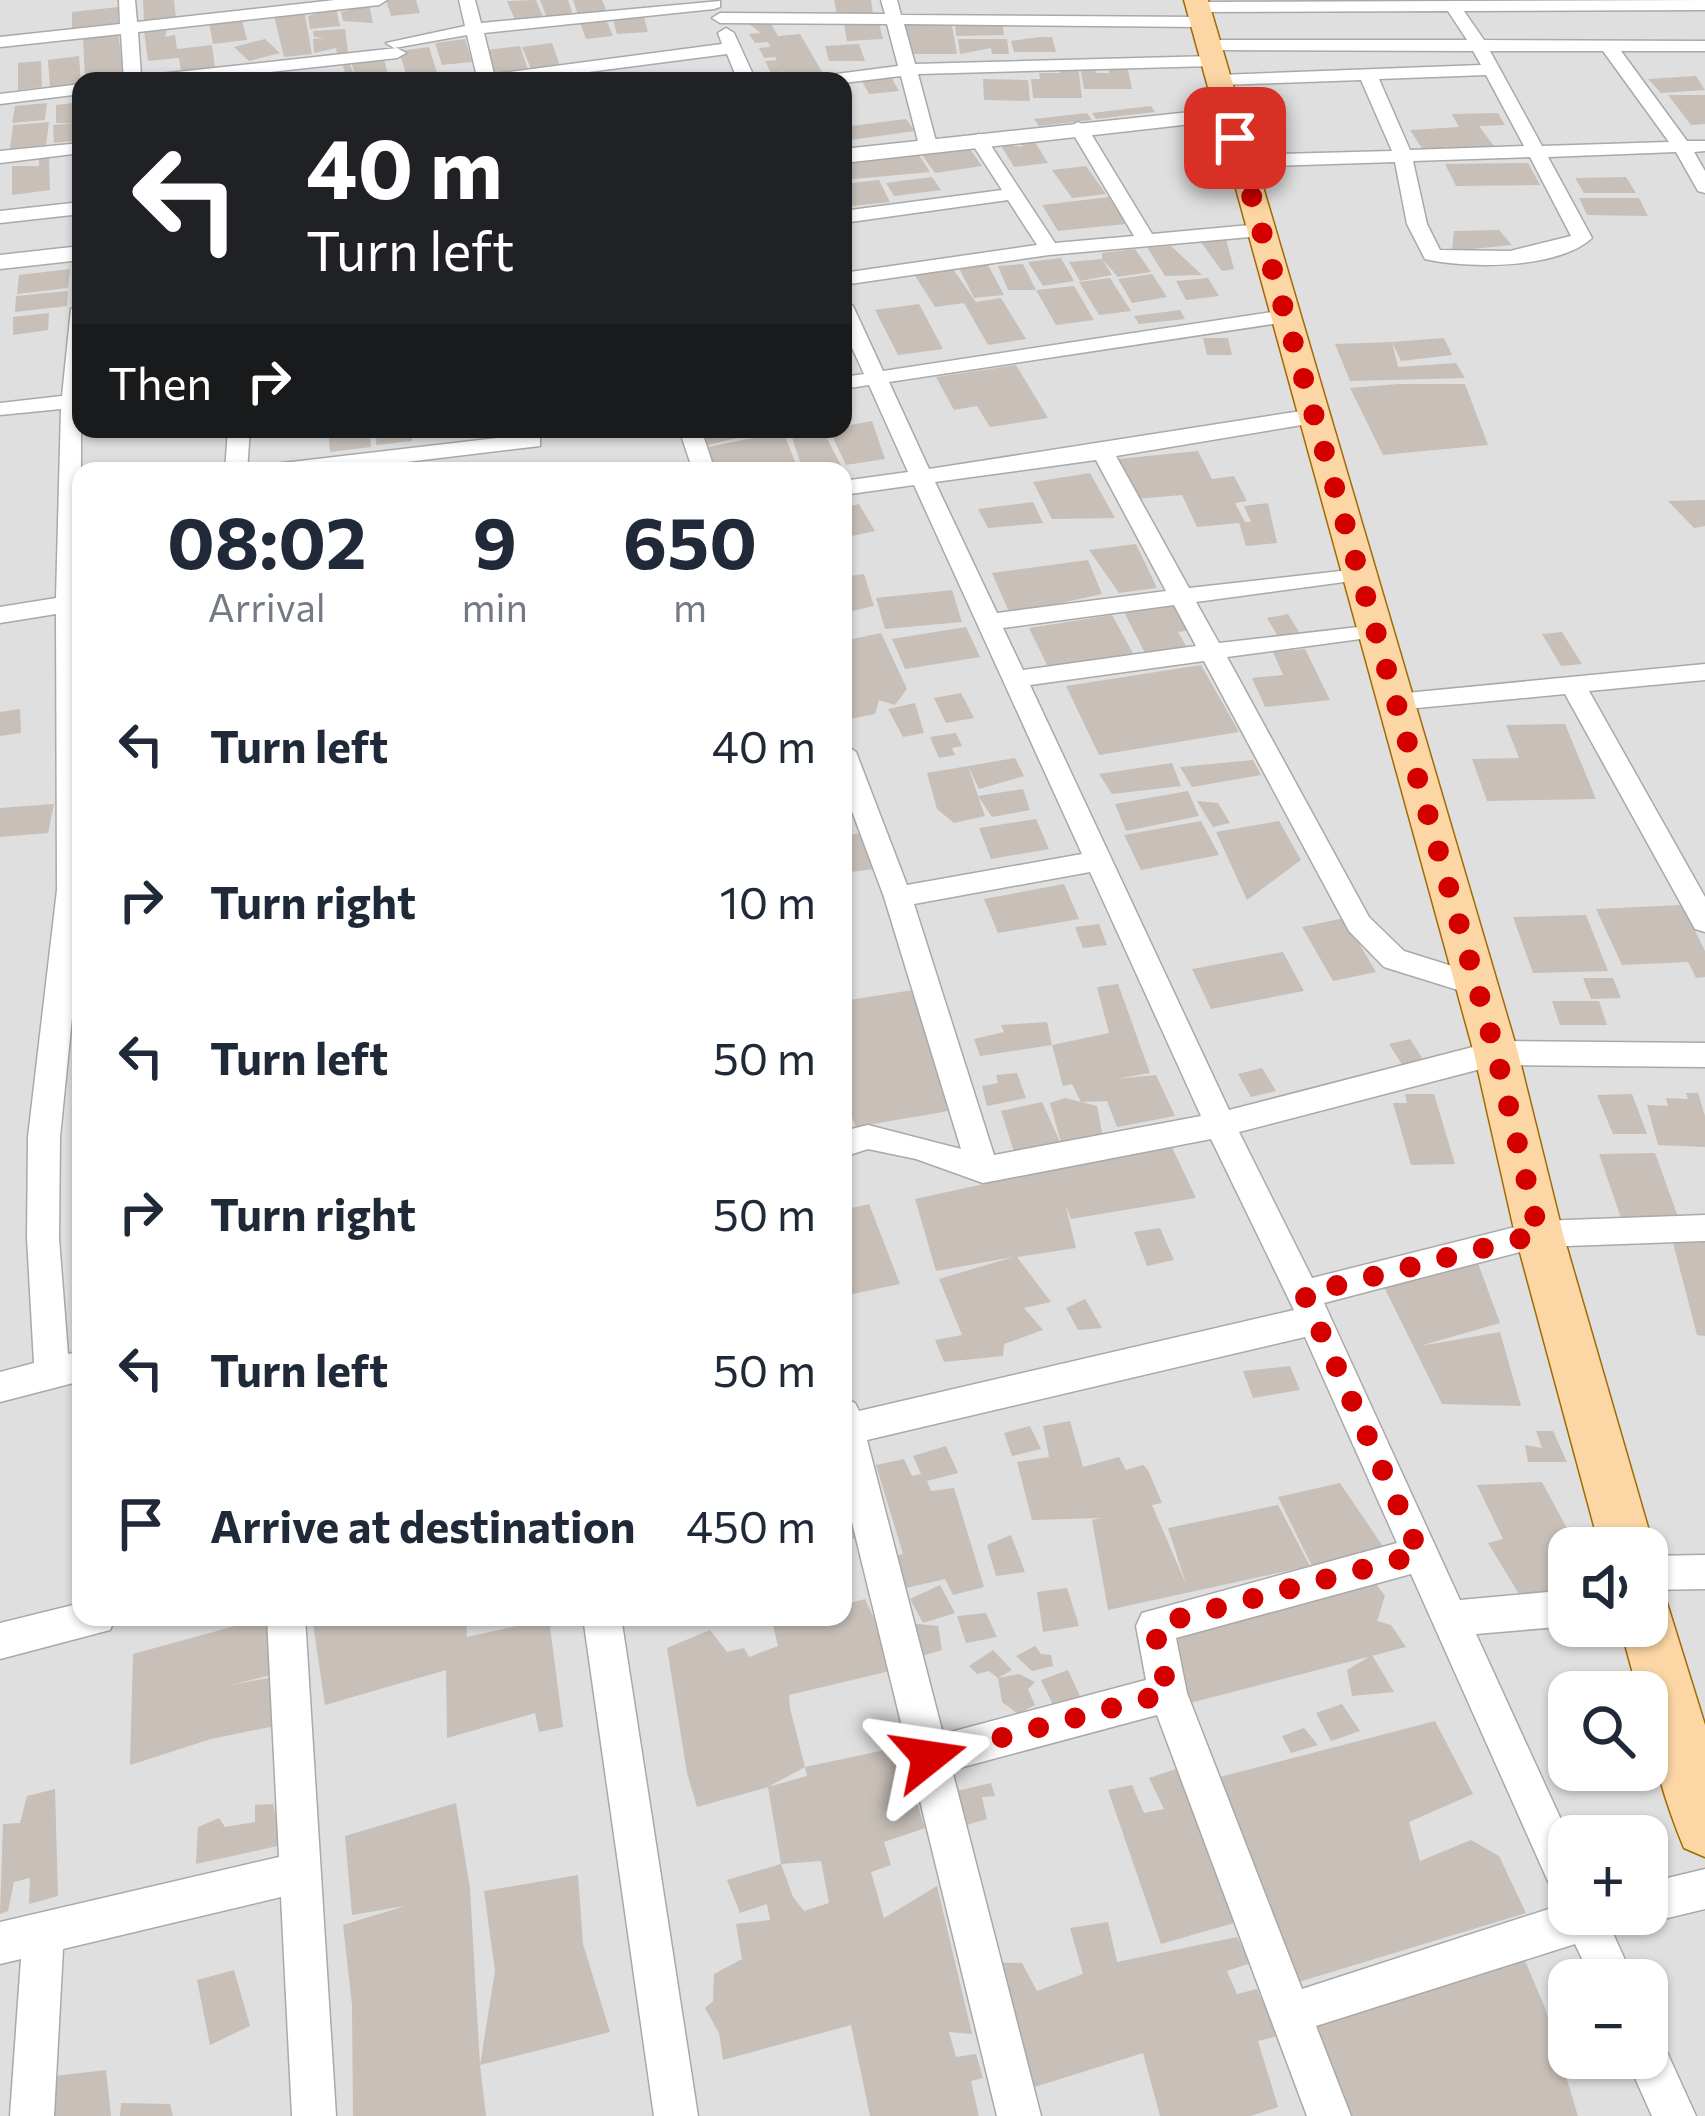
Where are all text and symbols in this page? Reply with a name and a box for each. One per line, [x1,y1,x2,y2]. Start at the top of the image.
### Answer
pin [1184,87,1286,189]
icon: arrive [1202,105,1268,171]
text: 40 m [306,114,503,216]
icon: left [108,120,264,276]
text: Turn left [306,216,514,282]
icon: right [236,348,302,414]
text: Then [108,354,212,409]
text: 08:02 [167,496,367,584]
text: 9 [473,496,517,584]
text: 650 [623,496,757,584]
text: Arrival [208,582,326,630]
text: min [462,582,528,630]
text: m [673,582,707,630]
icon: left [108,711,174,777]
text: Turn left [210,717,388,772]
text: 40 m [712,717,816,772]
icon: right [108,867,174,933]
text: Turn right [210,873,416,928]
text: 10 m [720,873,816,928]
icon: left [108,1023,174,1089]
text: Turn left [210,1029,388,1084]
text: 50 m [713,1029,816,1084]
icon: right [108,1179,174,1245]
text: Turn right [210,1185,416,1240]
text: 50 m [713,1185,816,1240]
icon: left [108,1335,174,1401]
text: Turn left [210,1341,388,1396]
text: 50 m [713,1341,816,1396]
icon: arrive [108,1491,174,1557]
text: Arrive at destination [210,1497,636,1552]
text: 450 m [686,1497,816,1552]
map controls [1548,1527,1668,2079]
button: sound [1548,1527,1668,1647]
button: search [1548,1671,1668,1791]
position arrow [866,1694,992,1820]
button: + [1548,1815,1668,1935]
button: − [1548,1959,1668,2079]

